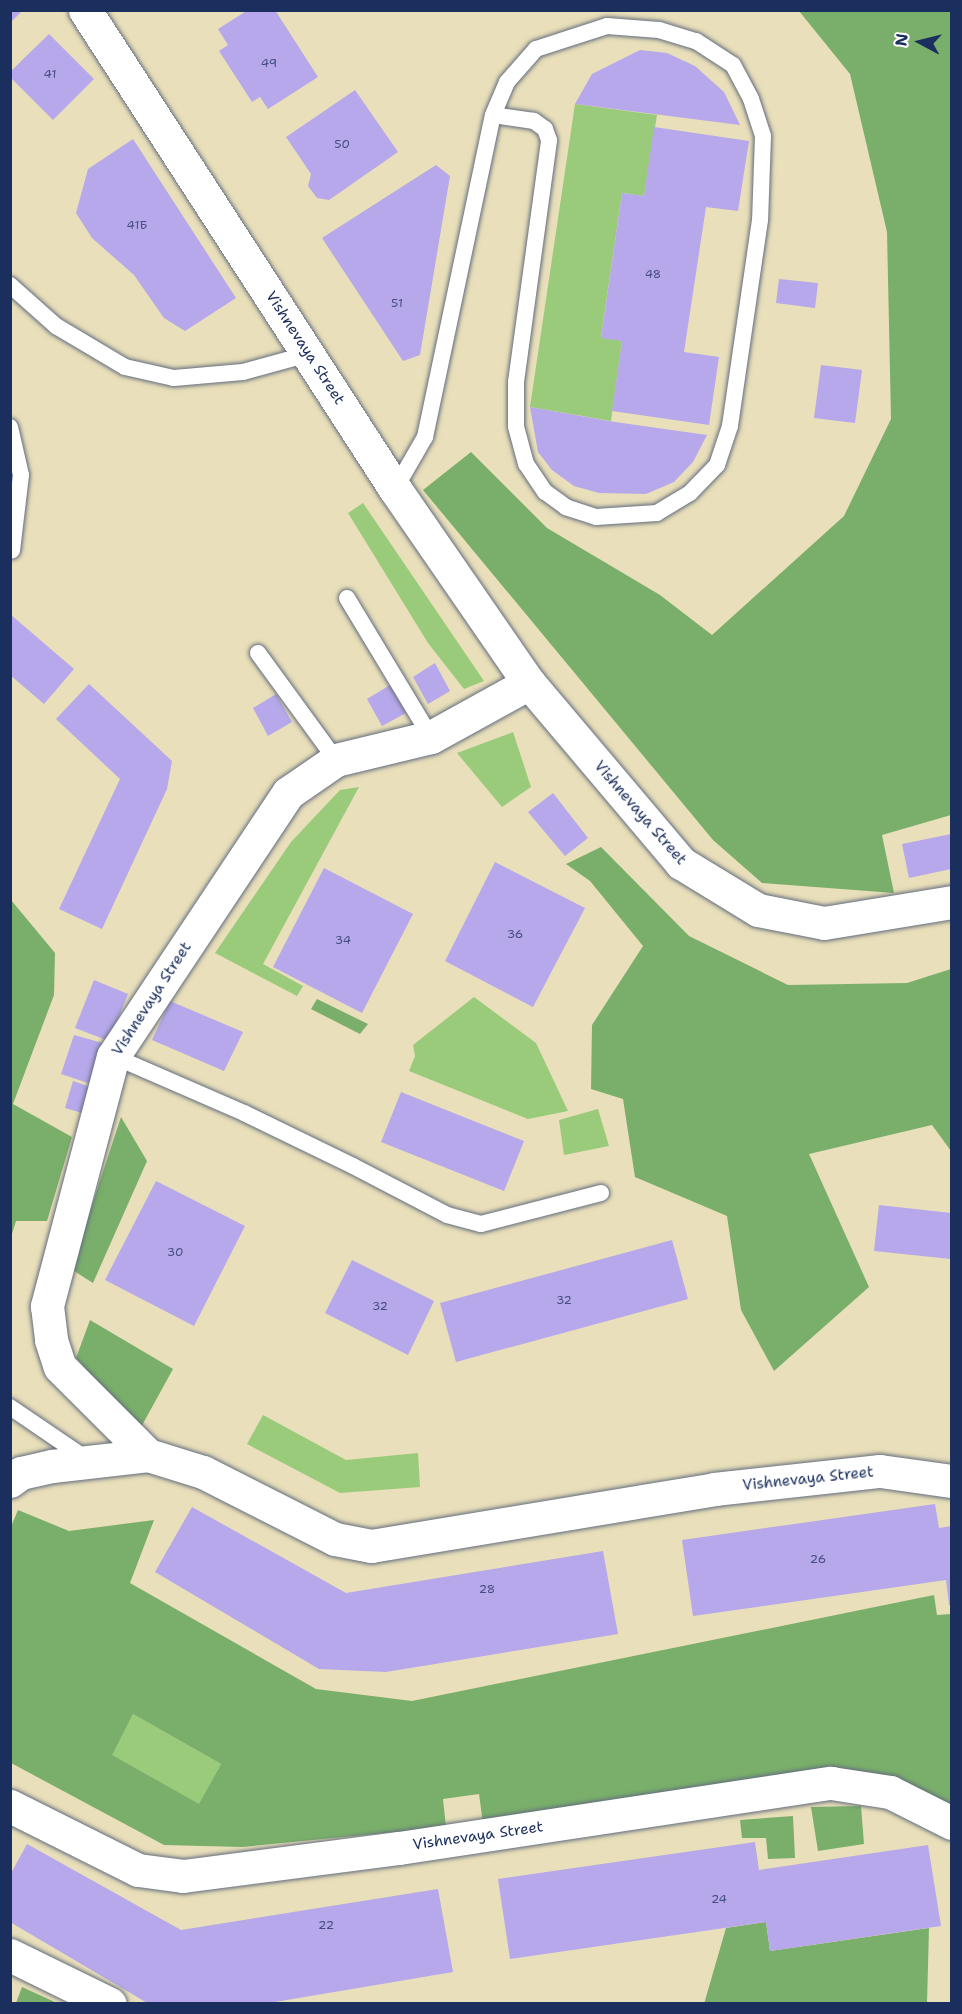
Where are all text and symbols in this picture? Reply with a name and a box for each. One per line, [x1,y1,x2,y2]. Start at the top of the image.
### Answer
north arrow [890,12,950,72]
text: N [890,32,913,47]
house number: 49 [261,57,277,71]
house number: 41 [44,68,56,82]
house number: 50 [334,138,350,152]
house number: 41Б [127,219,147,233]
house number: 48 [645,268,661,282]
street label: Vishnevaya Street [262,288,348,408]
house number: 51 [391,297,403,311]
street label: Vishnevaya Street [590,757,690,869]
house number: 36 [507,928,523,942]
house number: 34 [335,934,351,948]
street label: Vishnevaya Street [109,939,195,1059]
house number: 30 [167,1246,183,1260]
house number: 32 [556,1294,572,1308]
house number: 32 [372,1300,388,1314]
street label: Vishnevaya Street [742,1463,874,1495]
house number: 26 [810,1553,826,1567]
house number: 28 [479,1583,495,1597]
street label: Vishnevaya Street [412,1818,544,1854]
house number: 24 [711,1893,727,1907]
house number: 22 [318,1919,334,1933]

